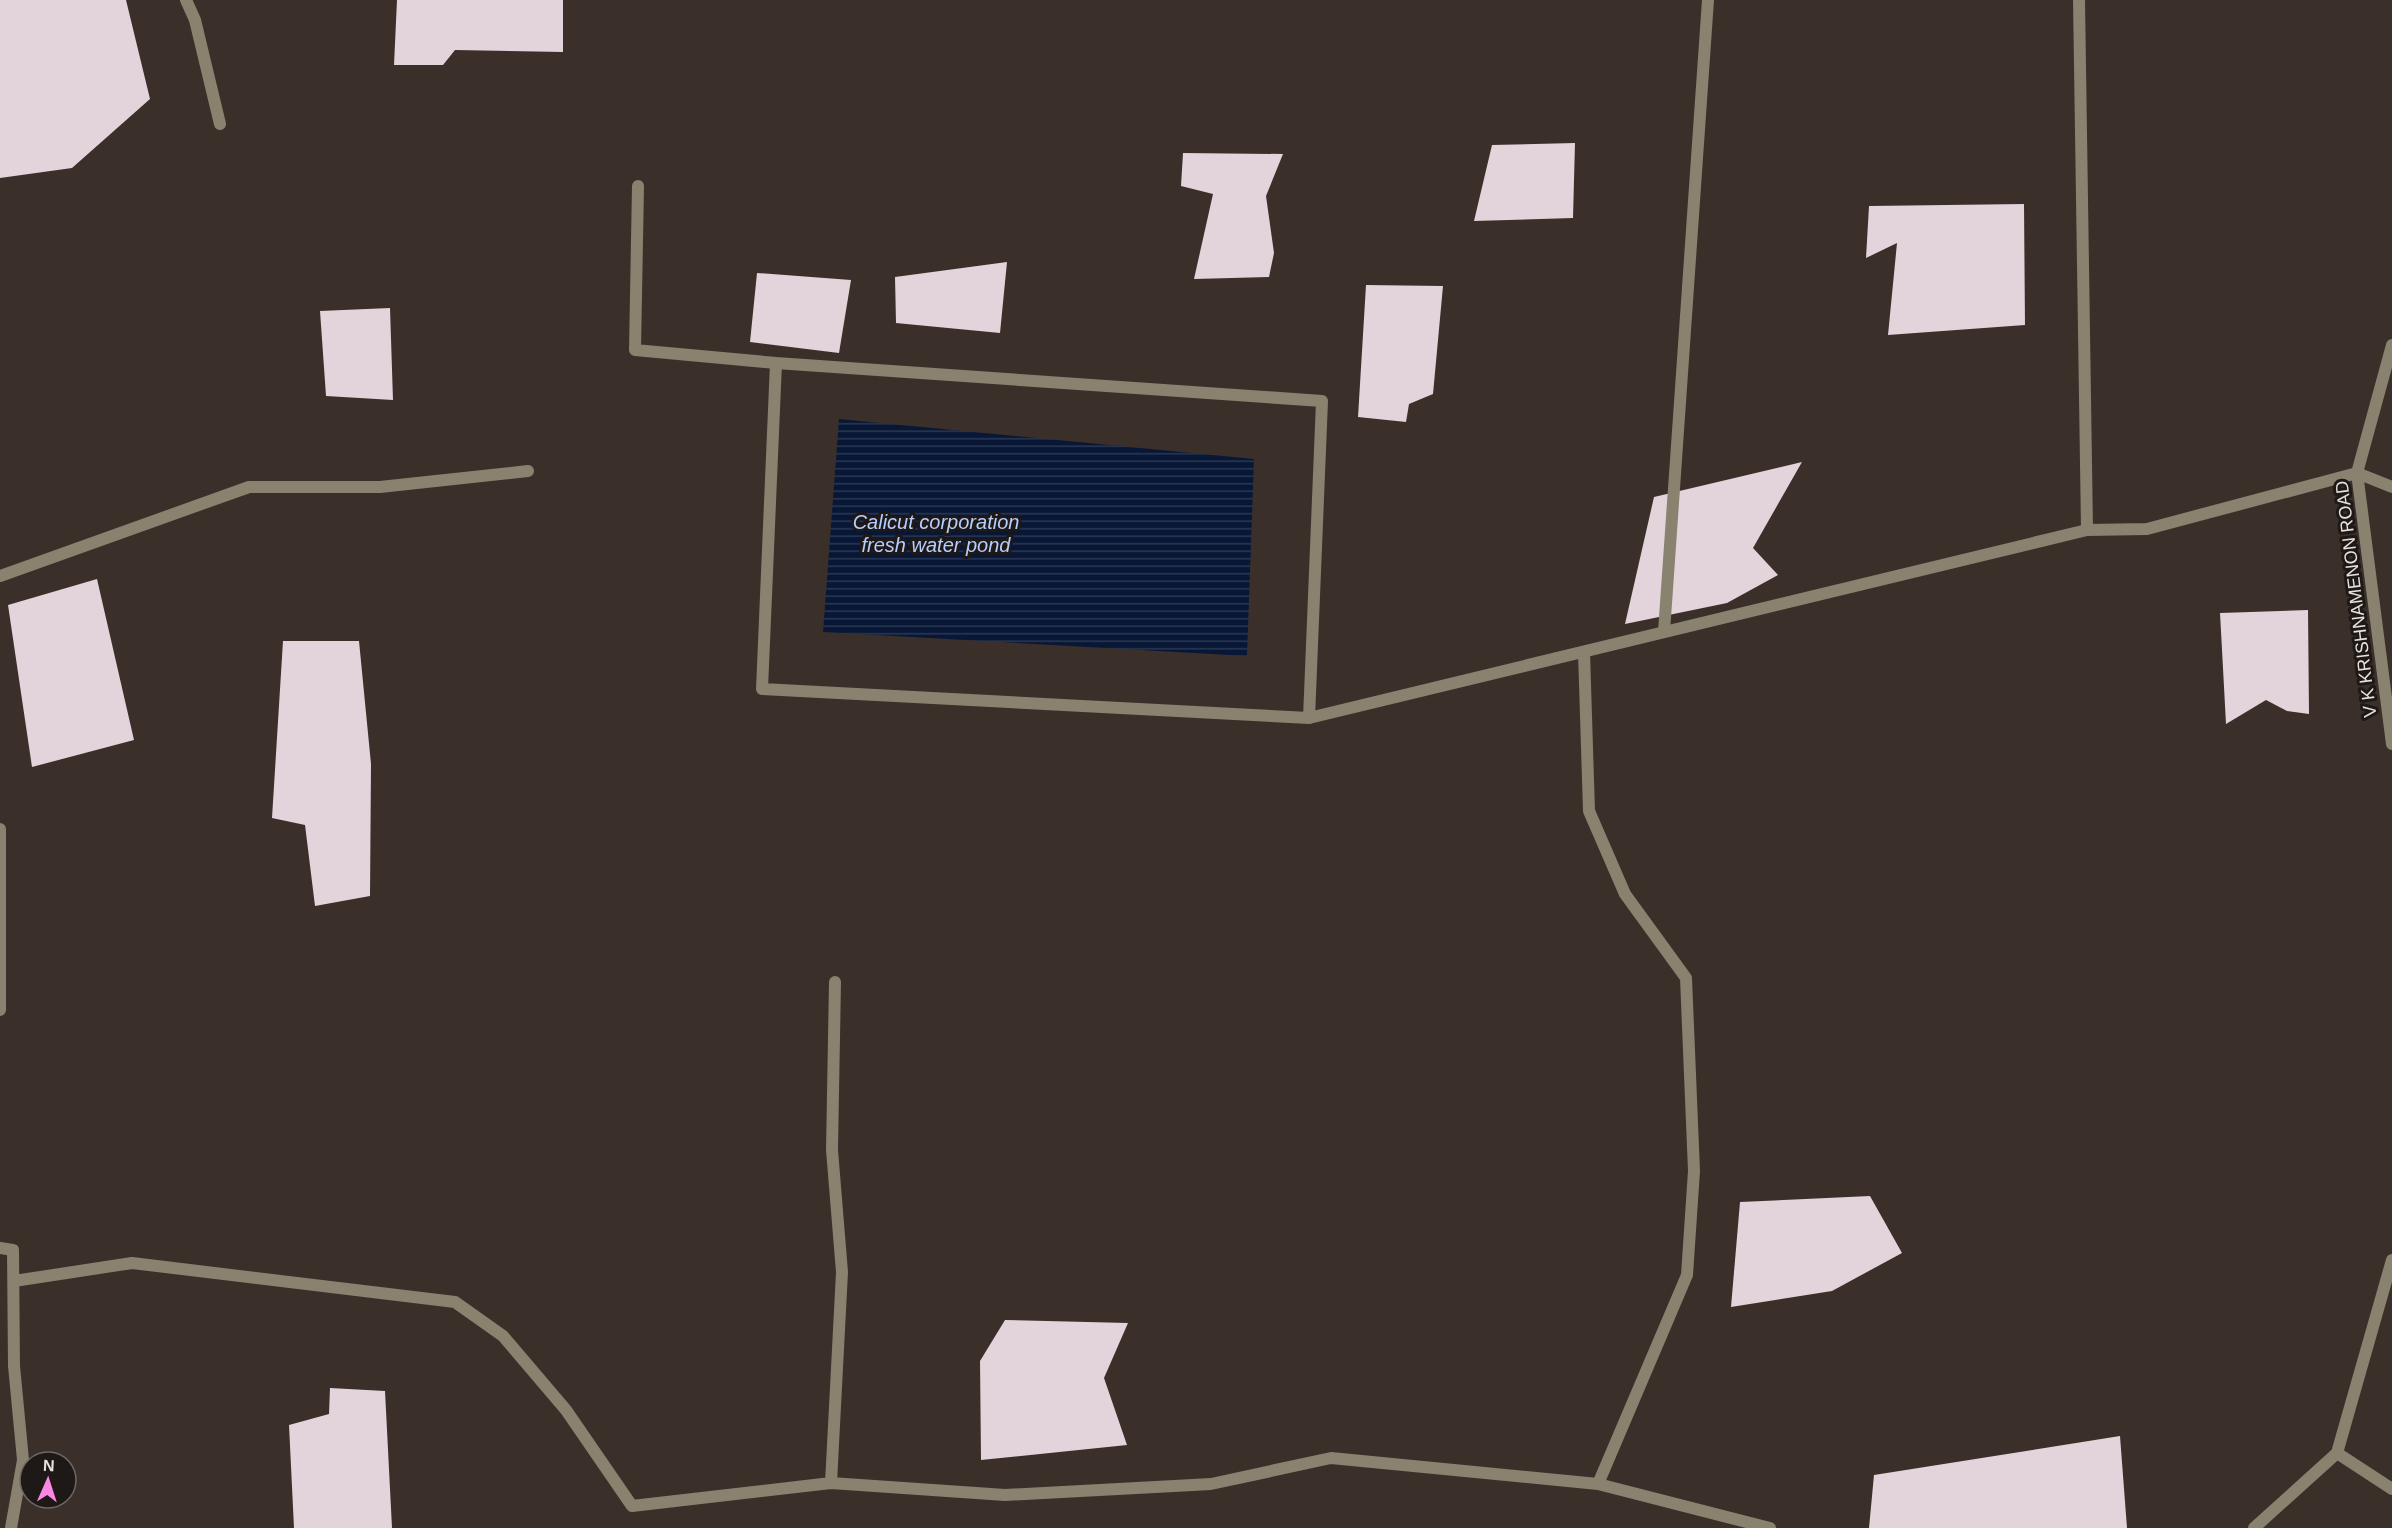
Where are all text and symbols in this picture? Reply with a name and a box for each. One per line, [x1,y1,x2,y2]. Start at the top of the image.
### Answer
street label: V K KRISHNAMENON ROAD [2332,480,2380,718]
water label: Calicut corporation fresh water pond [853,511,1019,556]
north arrow [18,1450,78,1510]
text: N [43,1457,55,1474]

